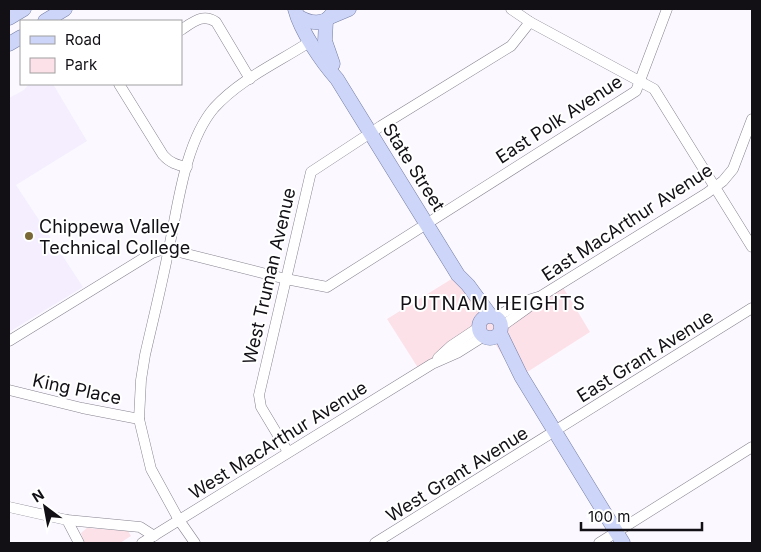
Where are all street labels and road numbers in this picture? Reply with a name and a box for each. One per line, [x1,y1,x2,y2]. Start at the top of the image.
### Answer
street label: East Polk Avenue [492,70,626,168]
street label: State Street [379,119,449,215]
street label: East MacArthur Avenue [538,159,716,285]
street label: West Truman Avenue [238,186,300,366]
street label: East Grant Avenue [573,306,717,406]
street label: King Place [31,369,123,409]
street label: West MacArthur Avenue [185,377,371,503]
street label: West Grant Avenue [382,422,532,526]

